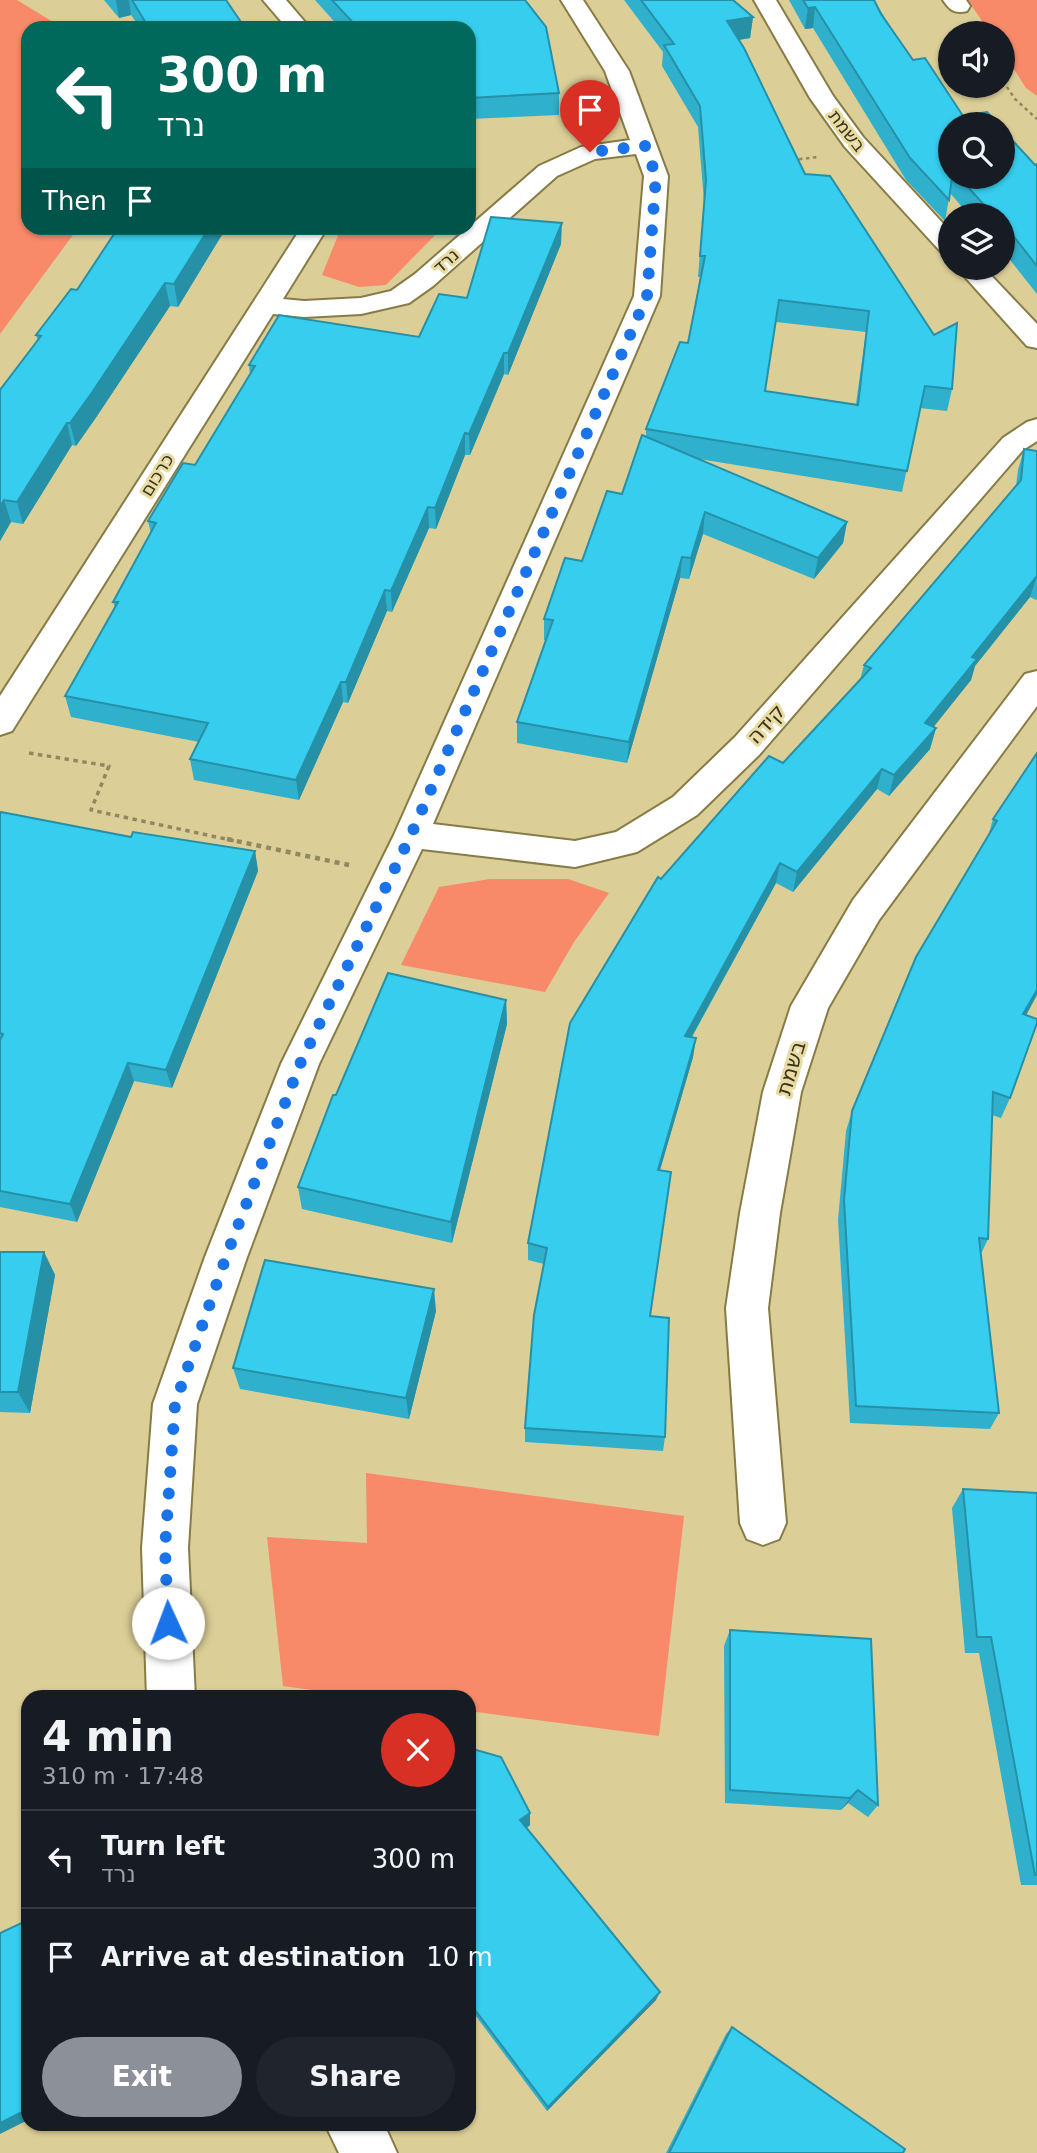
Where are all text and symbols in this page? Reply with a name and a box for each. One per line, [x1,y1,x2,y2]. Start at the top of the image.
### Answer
map controls [938,21,1015,280]
button: sound [938,21,1015,98]
text: 300 m [157,47,327,104]
icon: left [42,49,133,140]
pin [560,80,620,152]
icon: arrive [571,91,609,129]
text: נרד [157,106,205,144]
street label: בשמת [825,106,870,156]
button: search [938,112,1015,189]
icon: arrive [121,182,159,220]
text: Then [42,186,107,216]
button: layers [938,203,1015,280]
street label: נרד [429,244,463,277]
street label: כרכום [135,450,178,500]
street label: קידה [742,699,790,749]
street label: בשמת [771,1038,811,1098]
position arrow [131,1586,205,1660]
text: 4 min [42,1712,174,1761]
button: close [381,1713,455,1787]
text: 310 m · 17:48 [42,1763,204,1789]
text: Turn left [101,1831,225,1861]
icon: left [42,1840,80,1878]
text: 300 m [372,1844,455,1874]
text: נרד [101,1861,136,1887]
icon: arrive [42,1938,80,1976]
text: Arrive at destination [101,1942,405,1972]
text: 10 m [426,1942,493,1972]
button: Exit [42,2037,242,2117]
button: Share [256,2037,455,2117]

